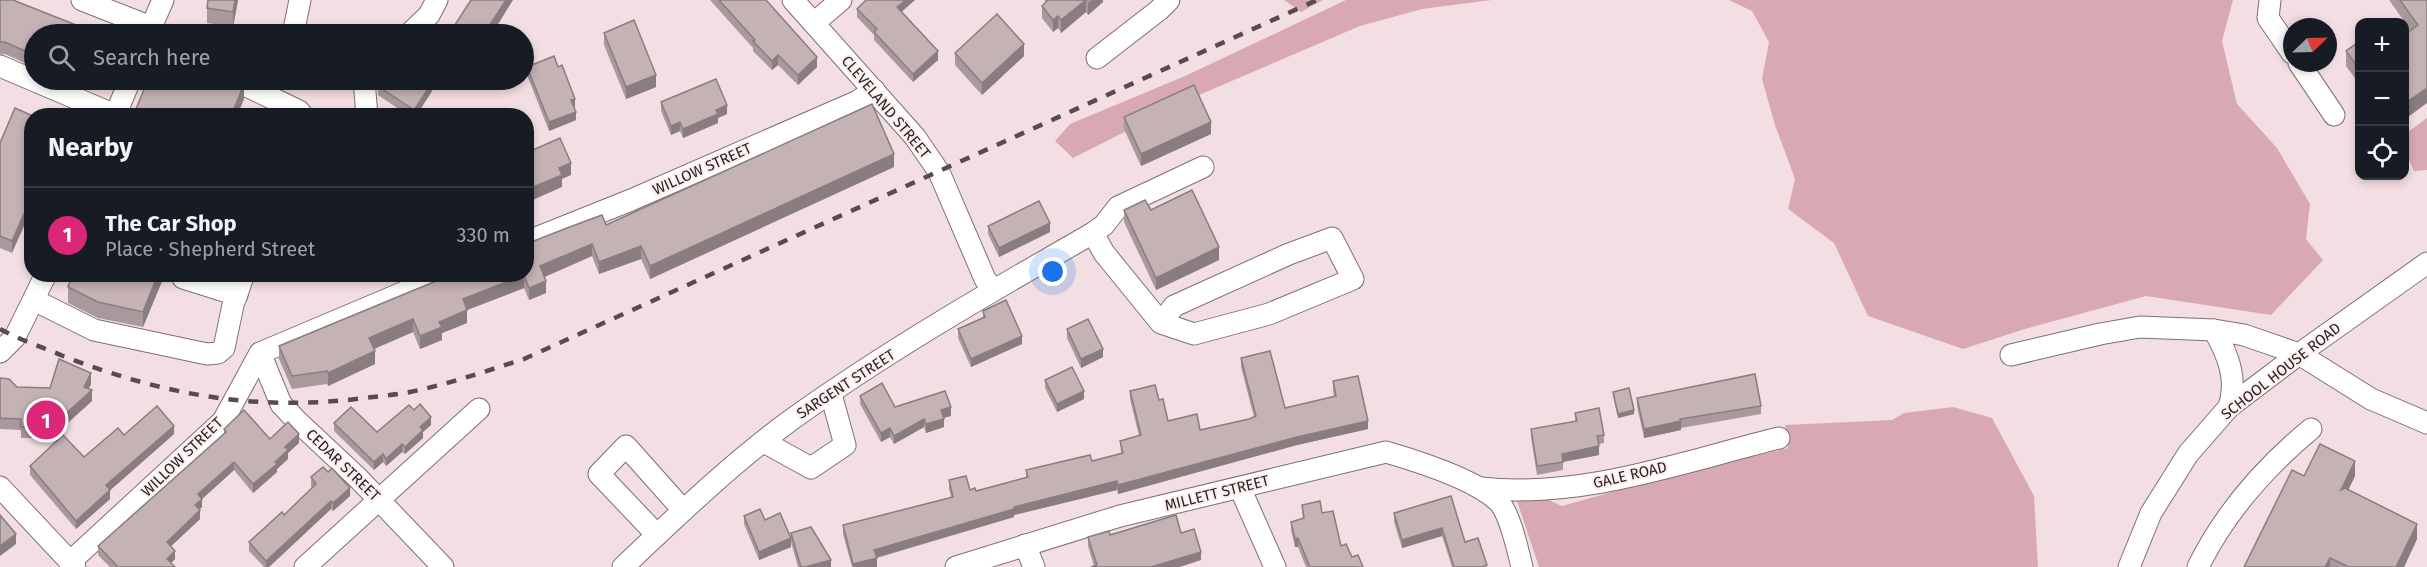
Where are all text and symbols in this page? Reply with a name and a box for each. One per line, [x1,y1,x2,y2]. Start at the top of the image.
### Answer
north arrow [2283,18,2337,72]
map controls [2355,18,2409,180]
button: + [2355,18,2409,72]
search box [24,24,534,90]
icon: search [45,41,78,74]
text: Search here [93,44,211,71]
street label: CLEVELAND STREET [838,52,934,162]
button: − [2355,72,2409,126]
button: locate [2355,126,2409,180]
text: Nearby [48,132,133,163]
street label: WILLOW STREET [650,139,754,199]
text: The Car Shop [105,210,237,237]
text: 1 [63,223,72,247]
text: 330 m [456,223,510,247]
text: Place · Shepherd Street [105,237,315,261]
your location [1038,257,1067,286]
street label: SCHOOL HOUSE ROAD [2218,319,2344,423]
street label: SARGENT STREET [793,345,899,422]
pin: 1 [26,398,66,442]
street label: WILLOW STREET [138,413,227,500]
street label: CEDAR STREET [302,425,384,505]
street label: GALE ROAD [1591,458,1669,492]
street label: MILLETT STREET [1163,471,1271,515]

